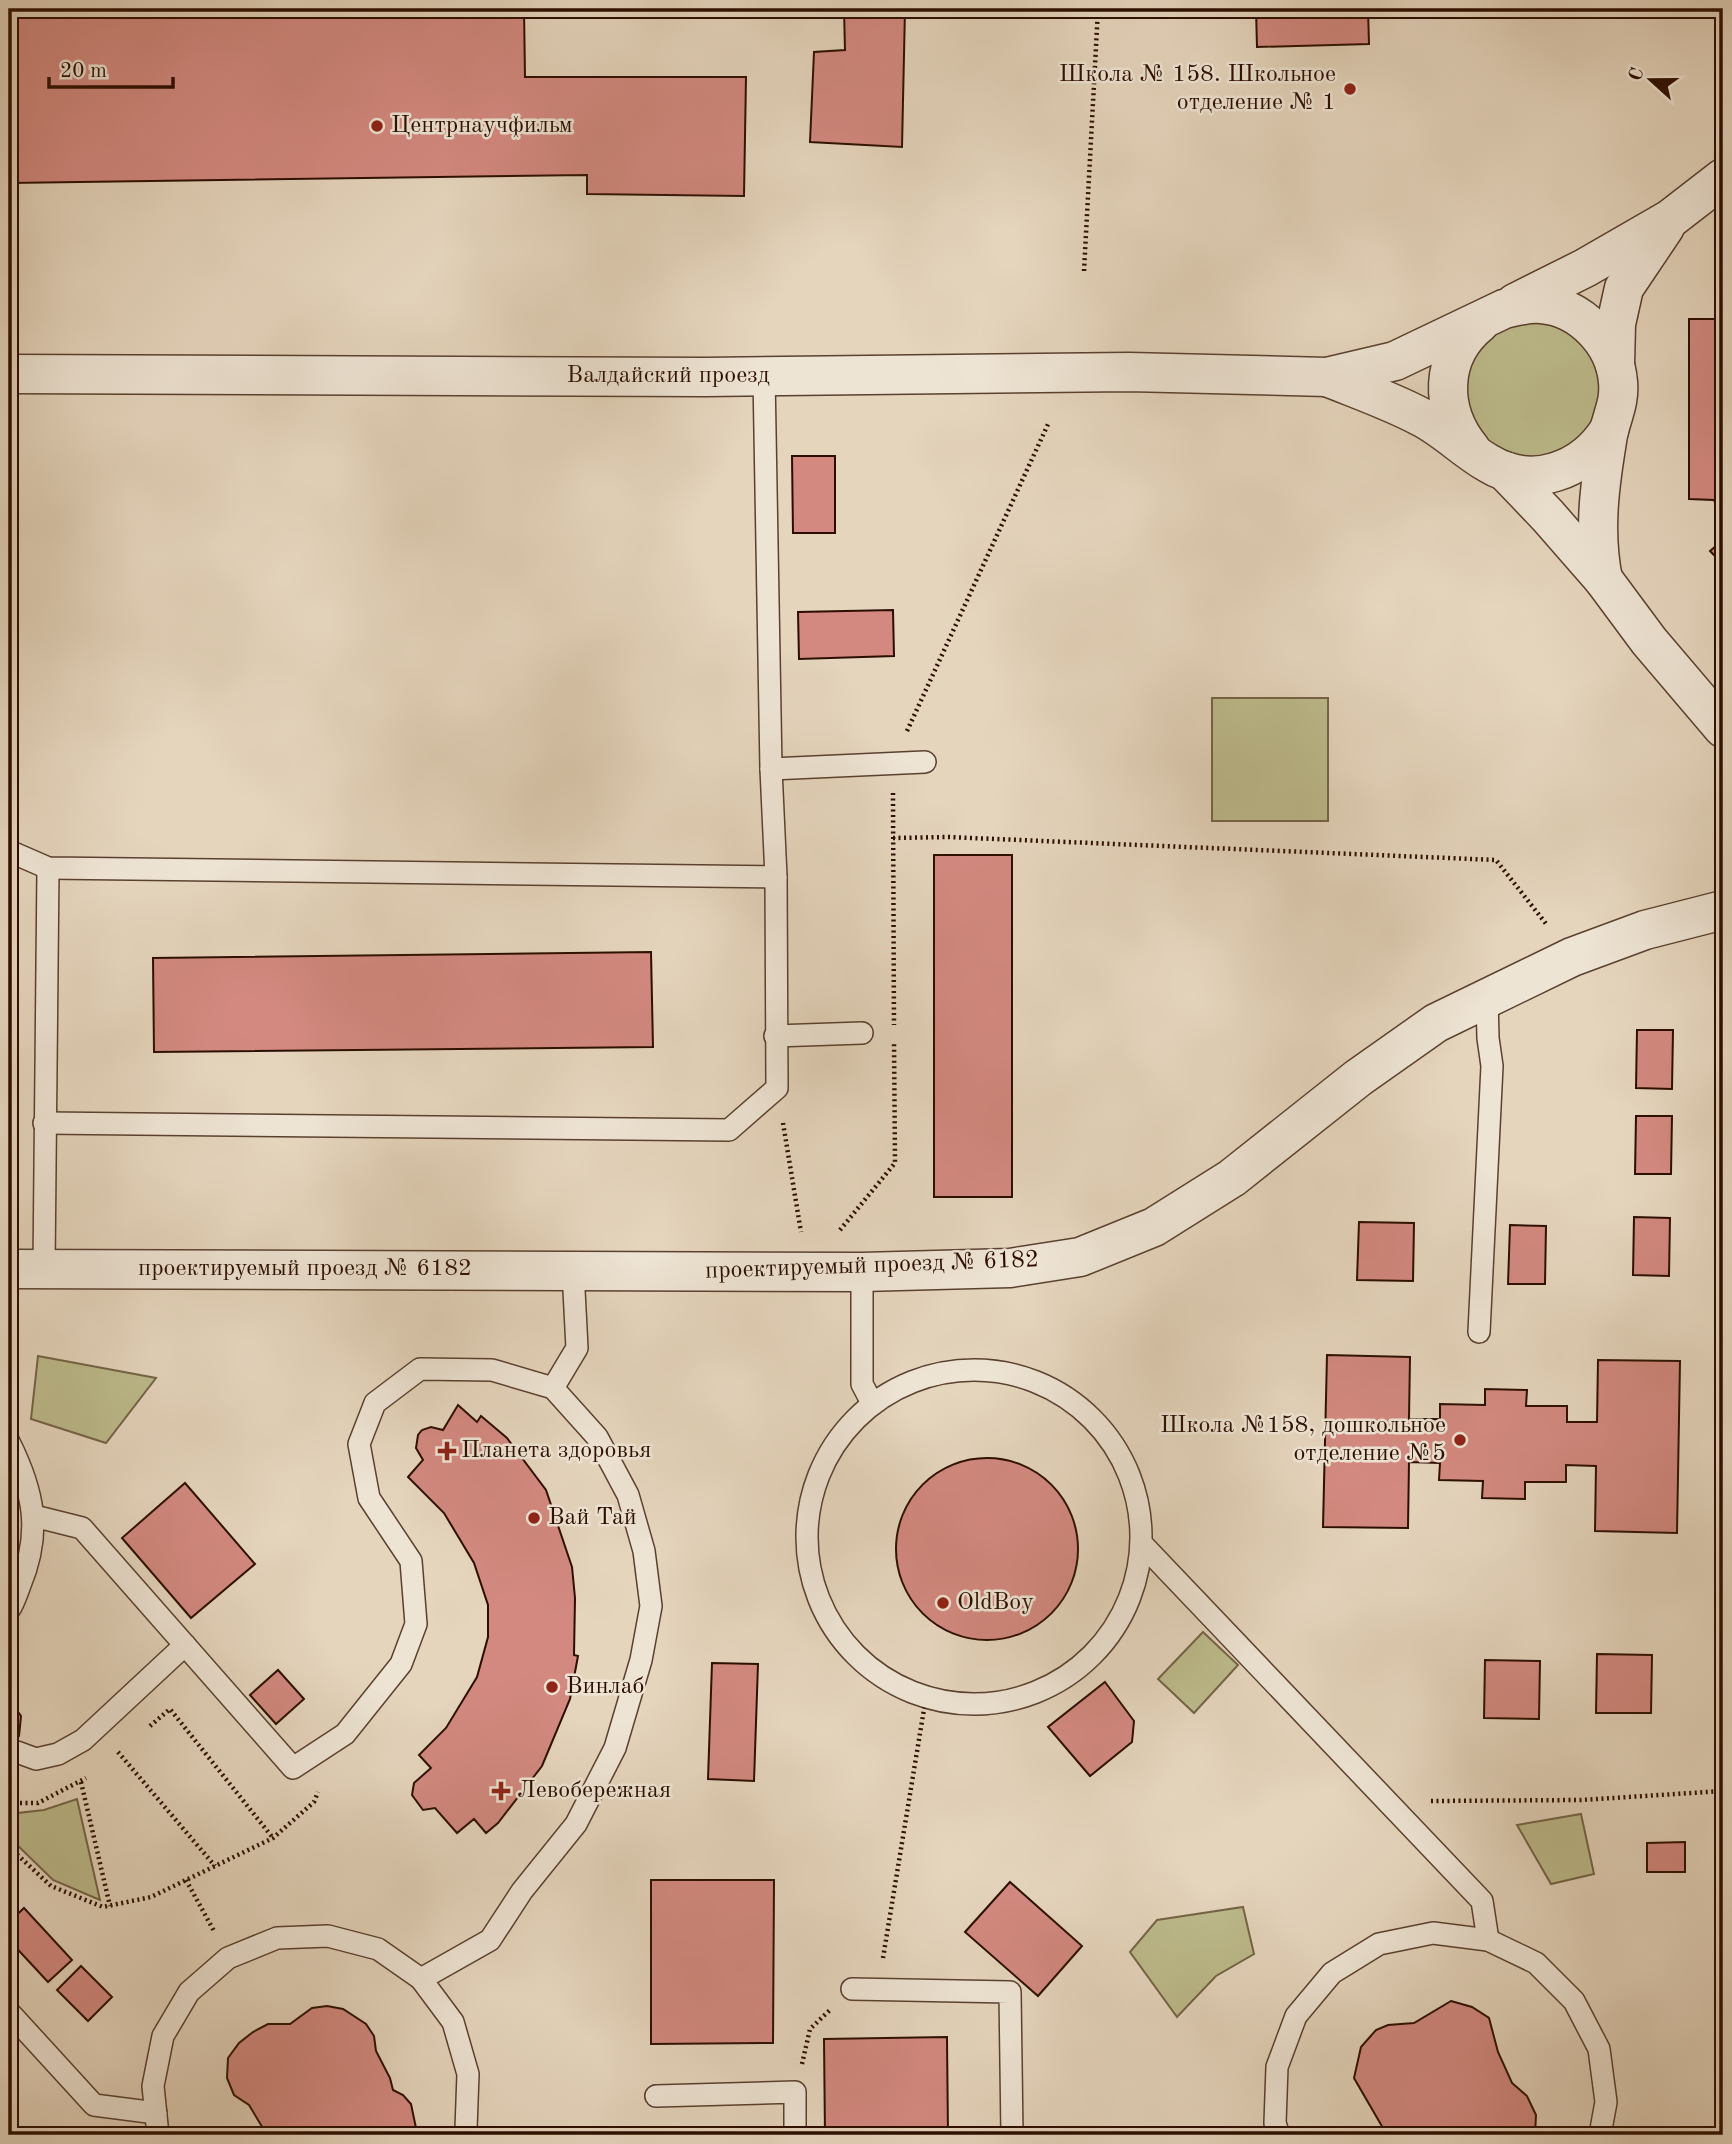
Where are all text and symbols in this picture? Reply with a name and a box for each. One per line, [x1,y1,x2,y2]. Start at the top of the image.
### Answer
scale bar [49,46,173,90]
north arrow [1616,46,1686,116]
text: 20 m [60,61,107,82]
place label: Школа № 158. Школьное отделение № 1 [1059,63,1336,115]
text: С [1626,66,1649,84]
marker: Школа № 158. Школьное отделение № 1 [1342,81,1358,97]
place label: Центрнаучфильм [391,114,573,138]
marker: Центрнаучфильм [369,118,385,134]
street label: Валдайский проезд [567,364,770,388]
street label: проектируемый проезд № 6182 [705,1248,1039,1284]
street label: проектируемый проезд № 6182 [138,1257,472,1281]
place label: Школа №158, дошкольное отделение №5 [1160,1414,1446,1466]
marker: Школа №158, дошкольное отделение №5 [1452,1432,1468,1448]
place label: Планета здоровья [461,1439,652,1463]
marker: Планета здоровья [439,1443,455,1459]
place label: Вай Тай [548,1506,637,1530]
marker: Вай Тай [526,1510,542,1526]
place label: OldBoy [957,1591,1034,1615]
marker: OldBoy [935,1595,951,1611]
place label: Винлаб [566,1675,644,1699]
marker: Винлаб [544,1679,560,1695]
place label: Левобережная [517,1779,671,1803]
marker: Левобережная [491,1781,511,1801]

